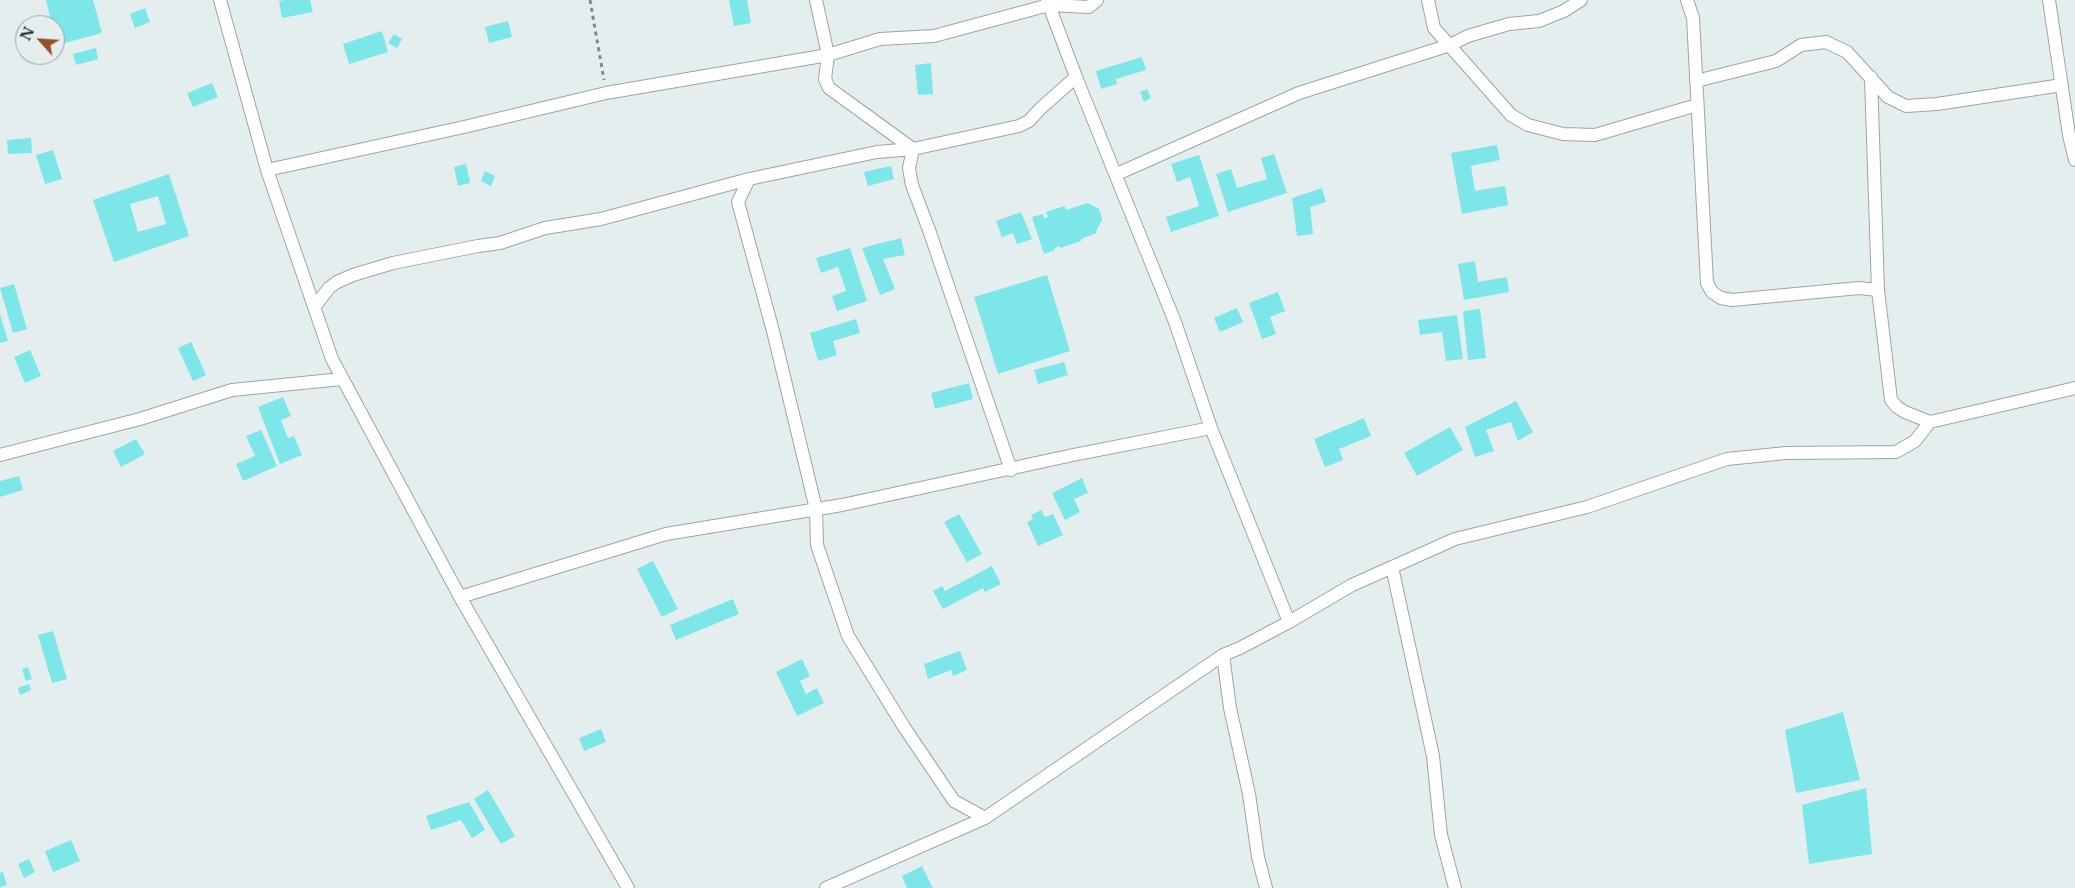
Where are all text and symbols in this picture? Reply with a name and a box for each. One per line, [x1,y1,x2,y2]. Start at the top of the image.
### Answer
north arrow [15,15,65,65]
text: N [16,24,38,44]

